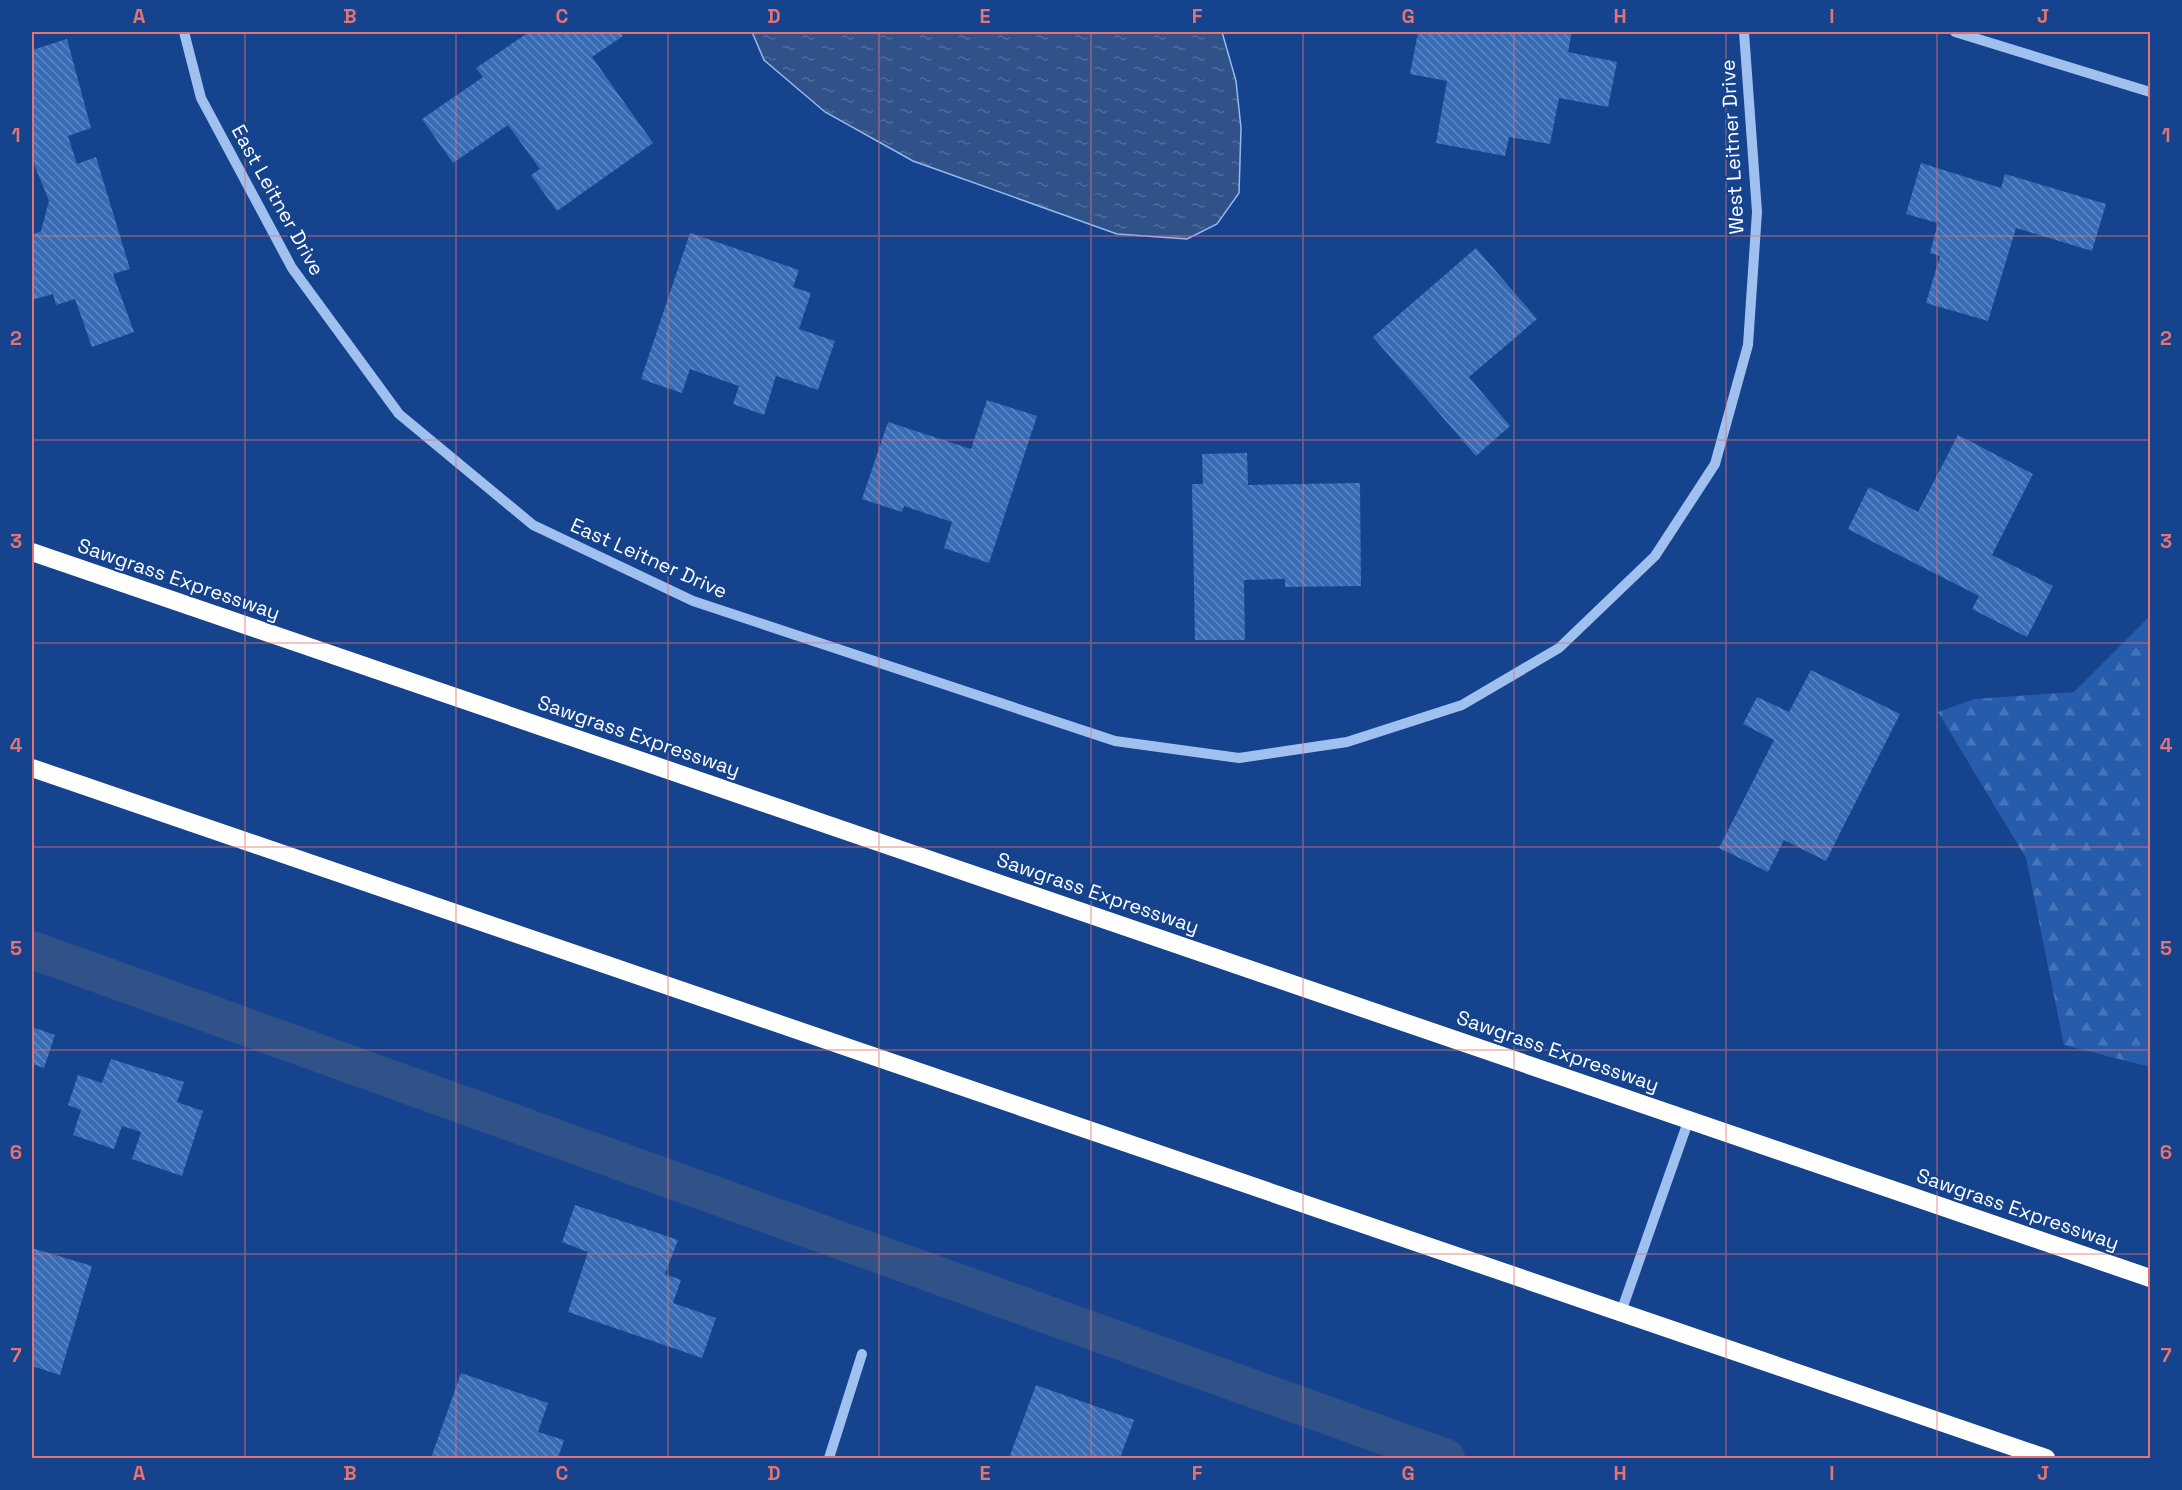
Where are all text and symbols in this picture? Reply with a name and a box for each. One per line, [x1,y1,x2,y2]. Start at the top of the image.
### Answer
text: A [133,3,146,29]
text: B [343,3,357,29]
text: C [556,3,569,29]
text: D [767,3,781,29]
text: E [979,3,991,29]
text: F [1192,3,1203,29]
text: G [1401,3,1415,29]
text: H [1613,3,1627,29]
text: I [1829,3,1835,29]
text: J [2037,3,2049,29]
street label: West Leitner Drive [1714,59,1750,235]
street label: East Leitner Drive [226,120,330,280]
text: 1 [11,122,21,148]
text: 1 [2161,122,2171,148]
text: 2 [10,325,22,351]
text: 2 [2160,325,2172,351]
street label: East Leitner Drive [567,512,731,604]
text: 3 [10,528,22,554]
text: 3 [2160,528,2172,554]
street label: Sawgrass Expressway [74,532,284,626]
street label: Sawgrass Expressway [534,689,744,783]
text: 4 [10,732,23,758]
text: 4 [2160,732,2173,758]
street label: Sawgrass Expressway [993,846,1203,940]
text: 5 [10,935,22,961]
text: 5 [2160,935,2172,961]
street label: Sawgrass Expressway [1453,1004,1663,1098]
text: 6 [10,1139,22,1165]
text: 6 [2160,1139,2172,1165]
street label: Sawgrass Expressway [1913,1162,2123,1256]
text: 7 [10,1342,22,1368]
text: 7 [2160,1342,2172,1368]
text: A [133,1460,146,1486]
text: B [343,1460,357,1486]
text: C [556,1460,569,1486]
text: D [767,1460,781,1486]
text: E [979,1460,991,1486]
text: F [1192,1460,1203,1486]
text: G [1401,1460,1415,1486]
text: H [1613,1460,1627,1486]
text: I [1829,1460,1835,1486]
text: J [2037,1460,2049,1486]

